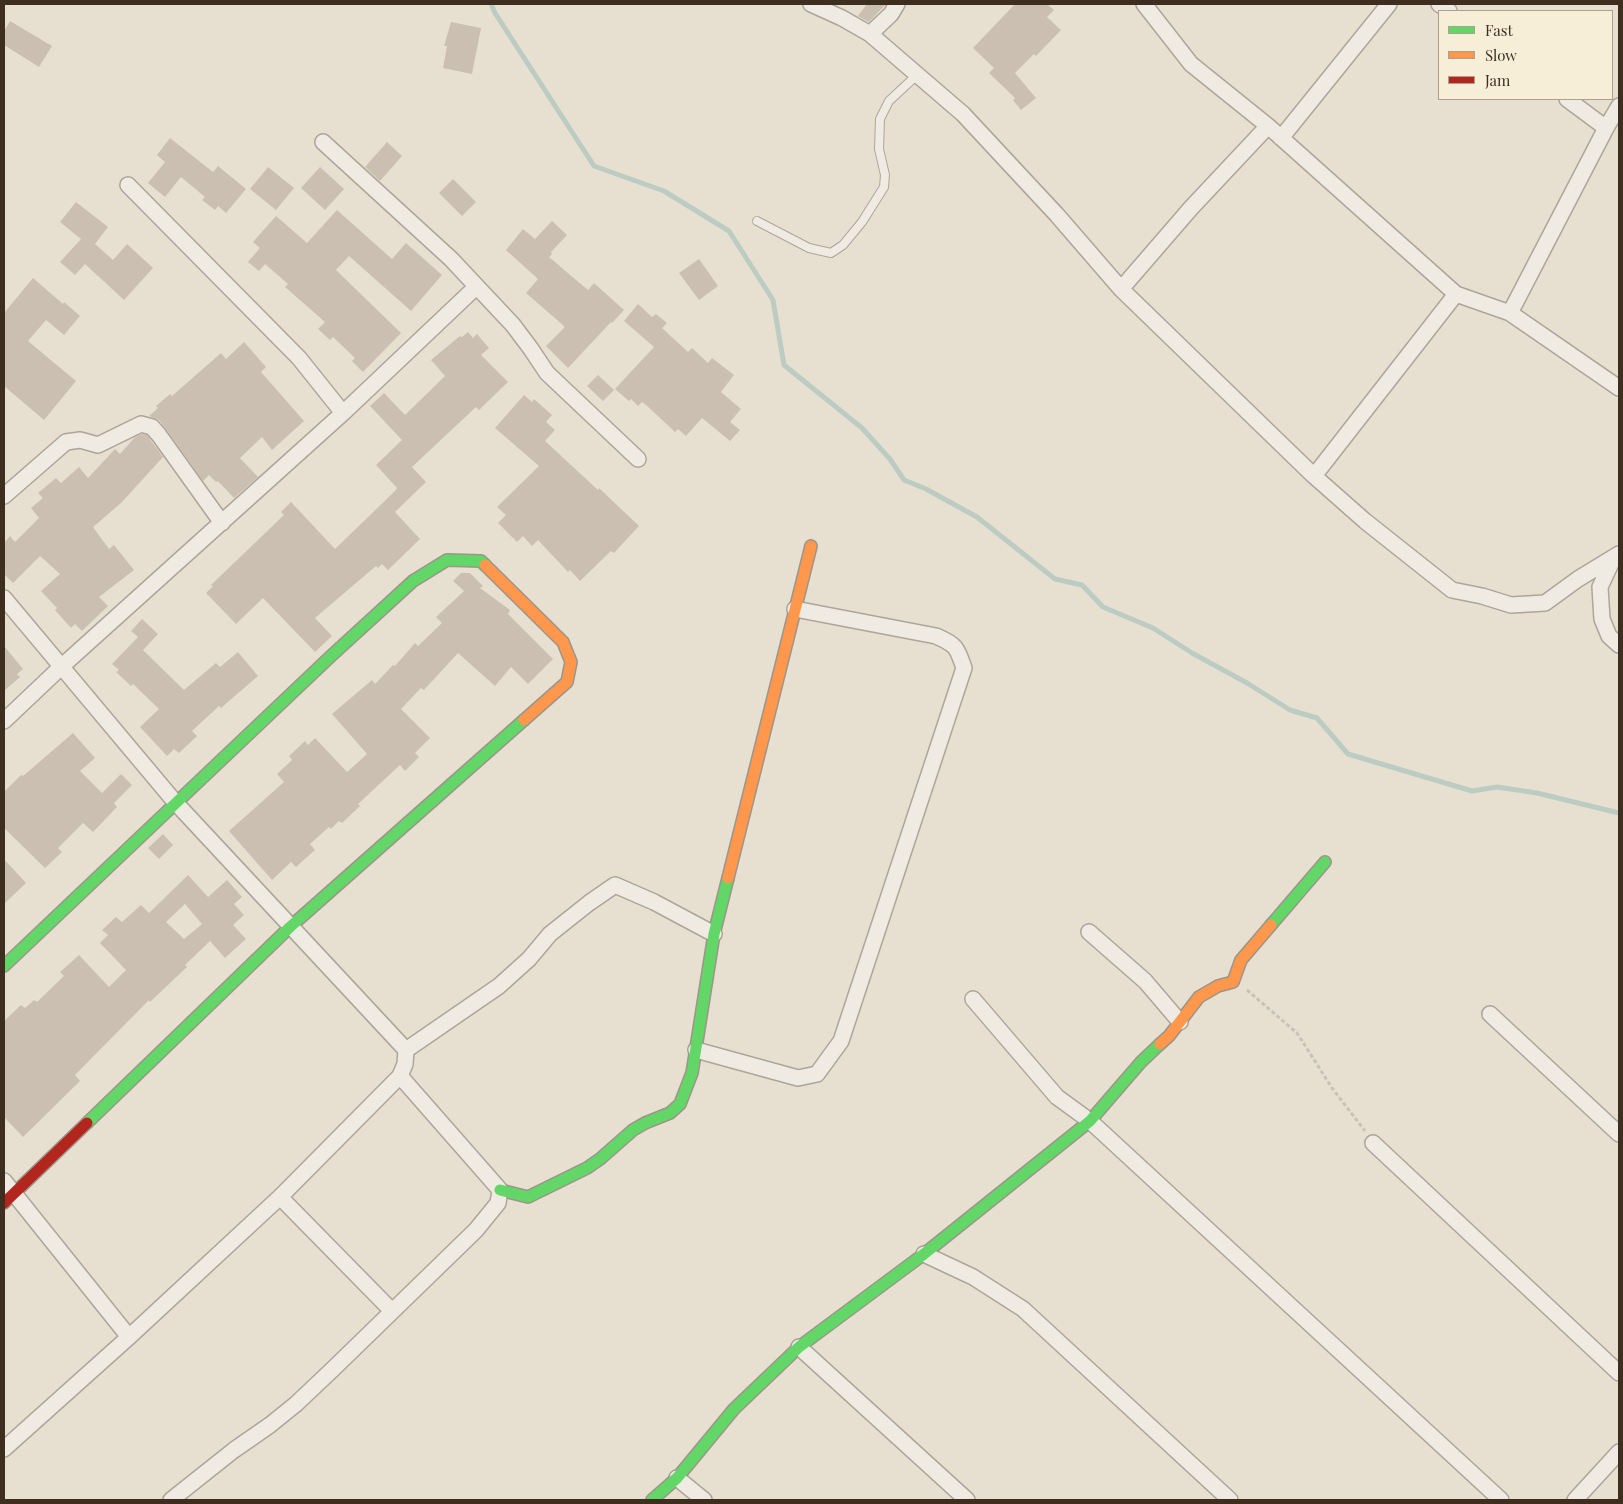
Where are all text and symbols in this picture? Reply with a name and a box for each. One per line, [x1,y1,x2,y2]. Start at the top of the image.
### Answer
legend [1438,10,1613,100]
text: Fast [1485,20,1513,40]
text: Slow [1485,45,1517,65]
text: Jam [1485,70,1510,90]

